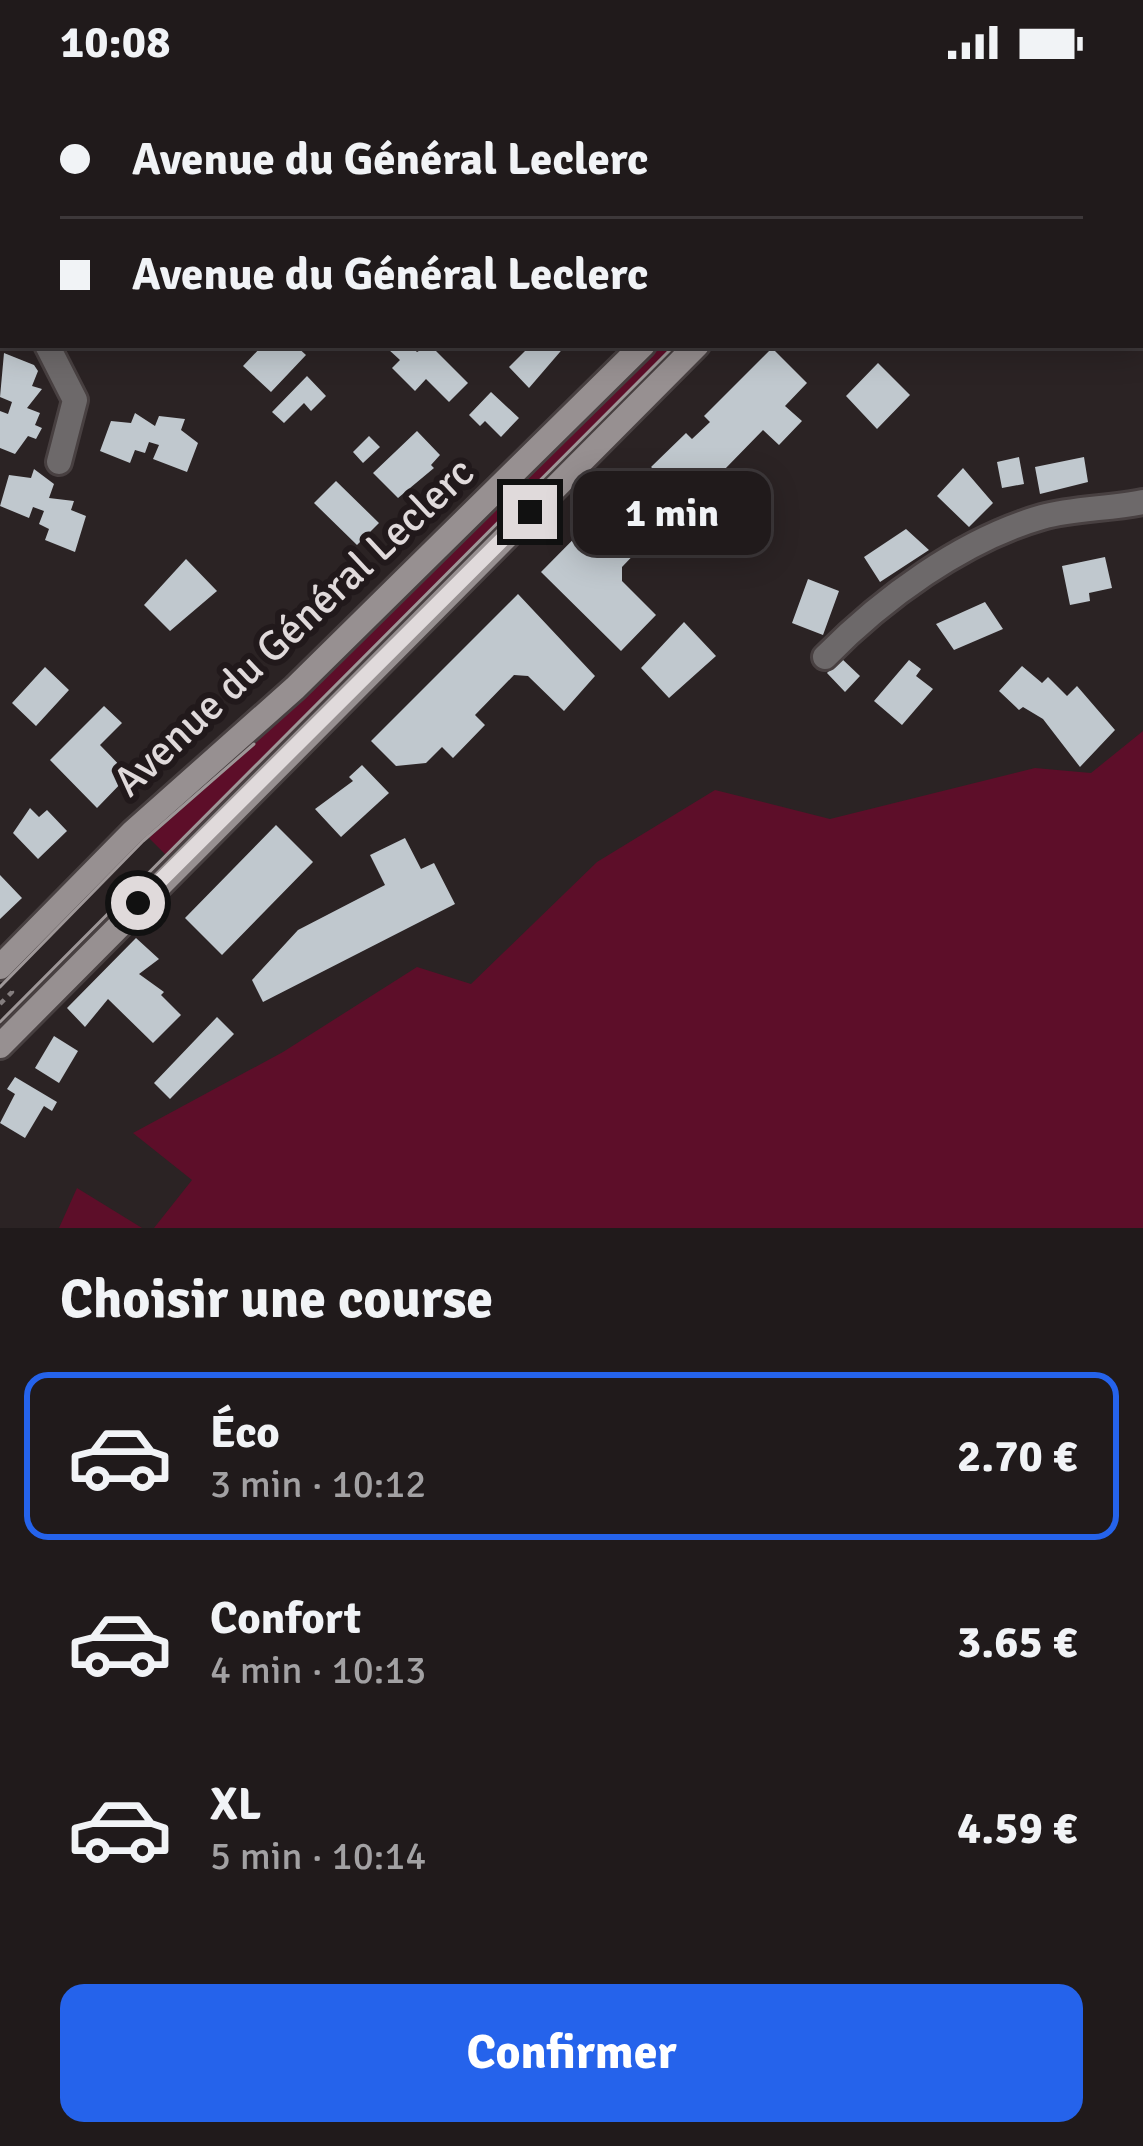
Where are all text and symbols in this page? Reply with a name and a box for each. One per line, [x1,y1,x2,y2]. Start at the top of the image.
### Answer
text: 10:08 [60,15,170,70]
text: Avenue du Général Leclerc [132,132,648,187]
text: Avenue du Général Leclerc [132,247,648,302]
street label: Avenue du Général Leclerc [103,447,485,807]
callout: 1 min [572,470,770,554]
route end [503,485,557,539]
text: 1 min [625,489,719,537]
route start [111,876,165,930]
text: Choisir une course [60,1266,493,1333]
icon: car [66,1402,174,1510]
text: Éco [210,1405,280,1460]
text: 2.70 € [957,1429,1077,1484]
text: 3 min · 10:12 [210,1460,426,1508]
icon: car [66,1588,174,1696]
text: Confort [210,1591,361,1646]
text: 3.65 € [957,1615,1077,1670]
text: 4 min · 10:13 [210,1646,426,1694]
icon: car [66,1774,174,1882]
text: XL [210,1777,261,1832]
text: 4.59 € [957,1801,1077,1856]
text: 5 min · 10:14 [210,1832,426,1880]
button: Confirmer [60,1984,1083,2122]

